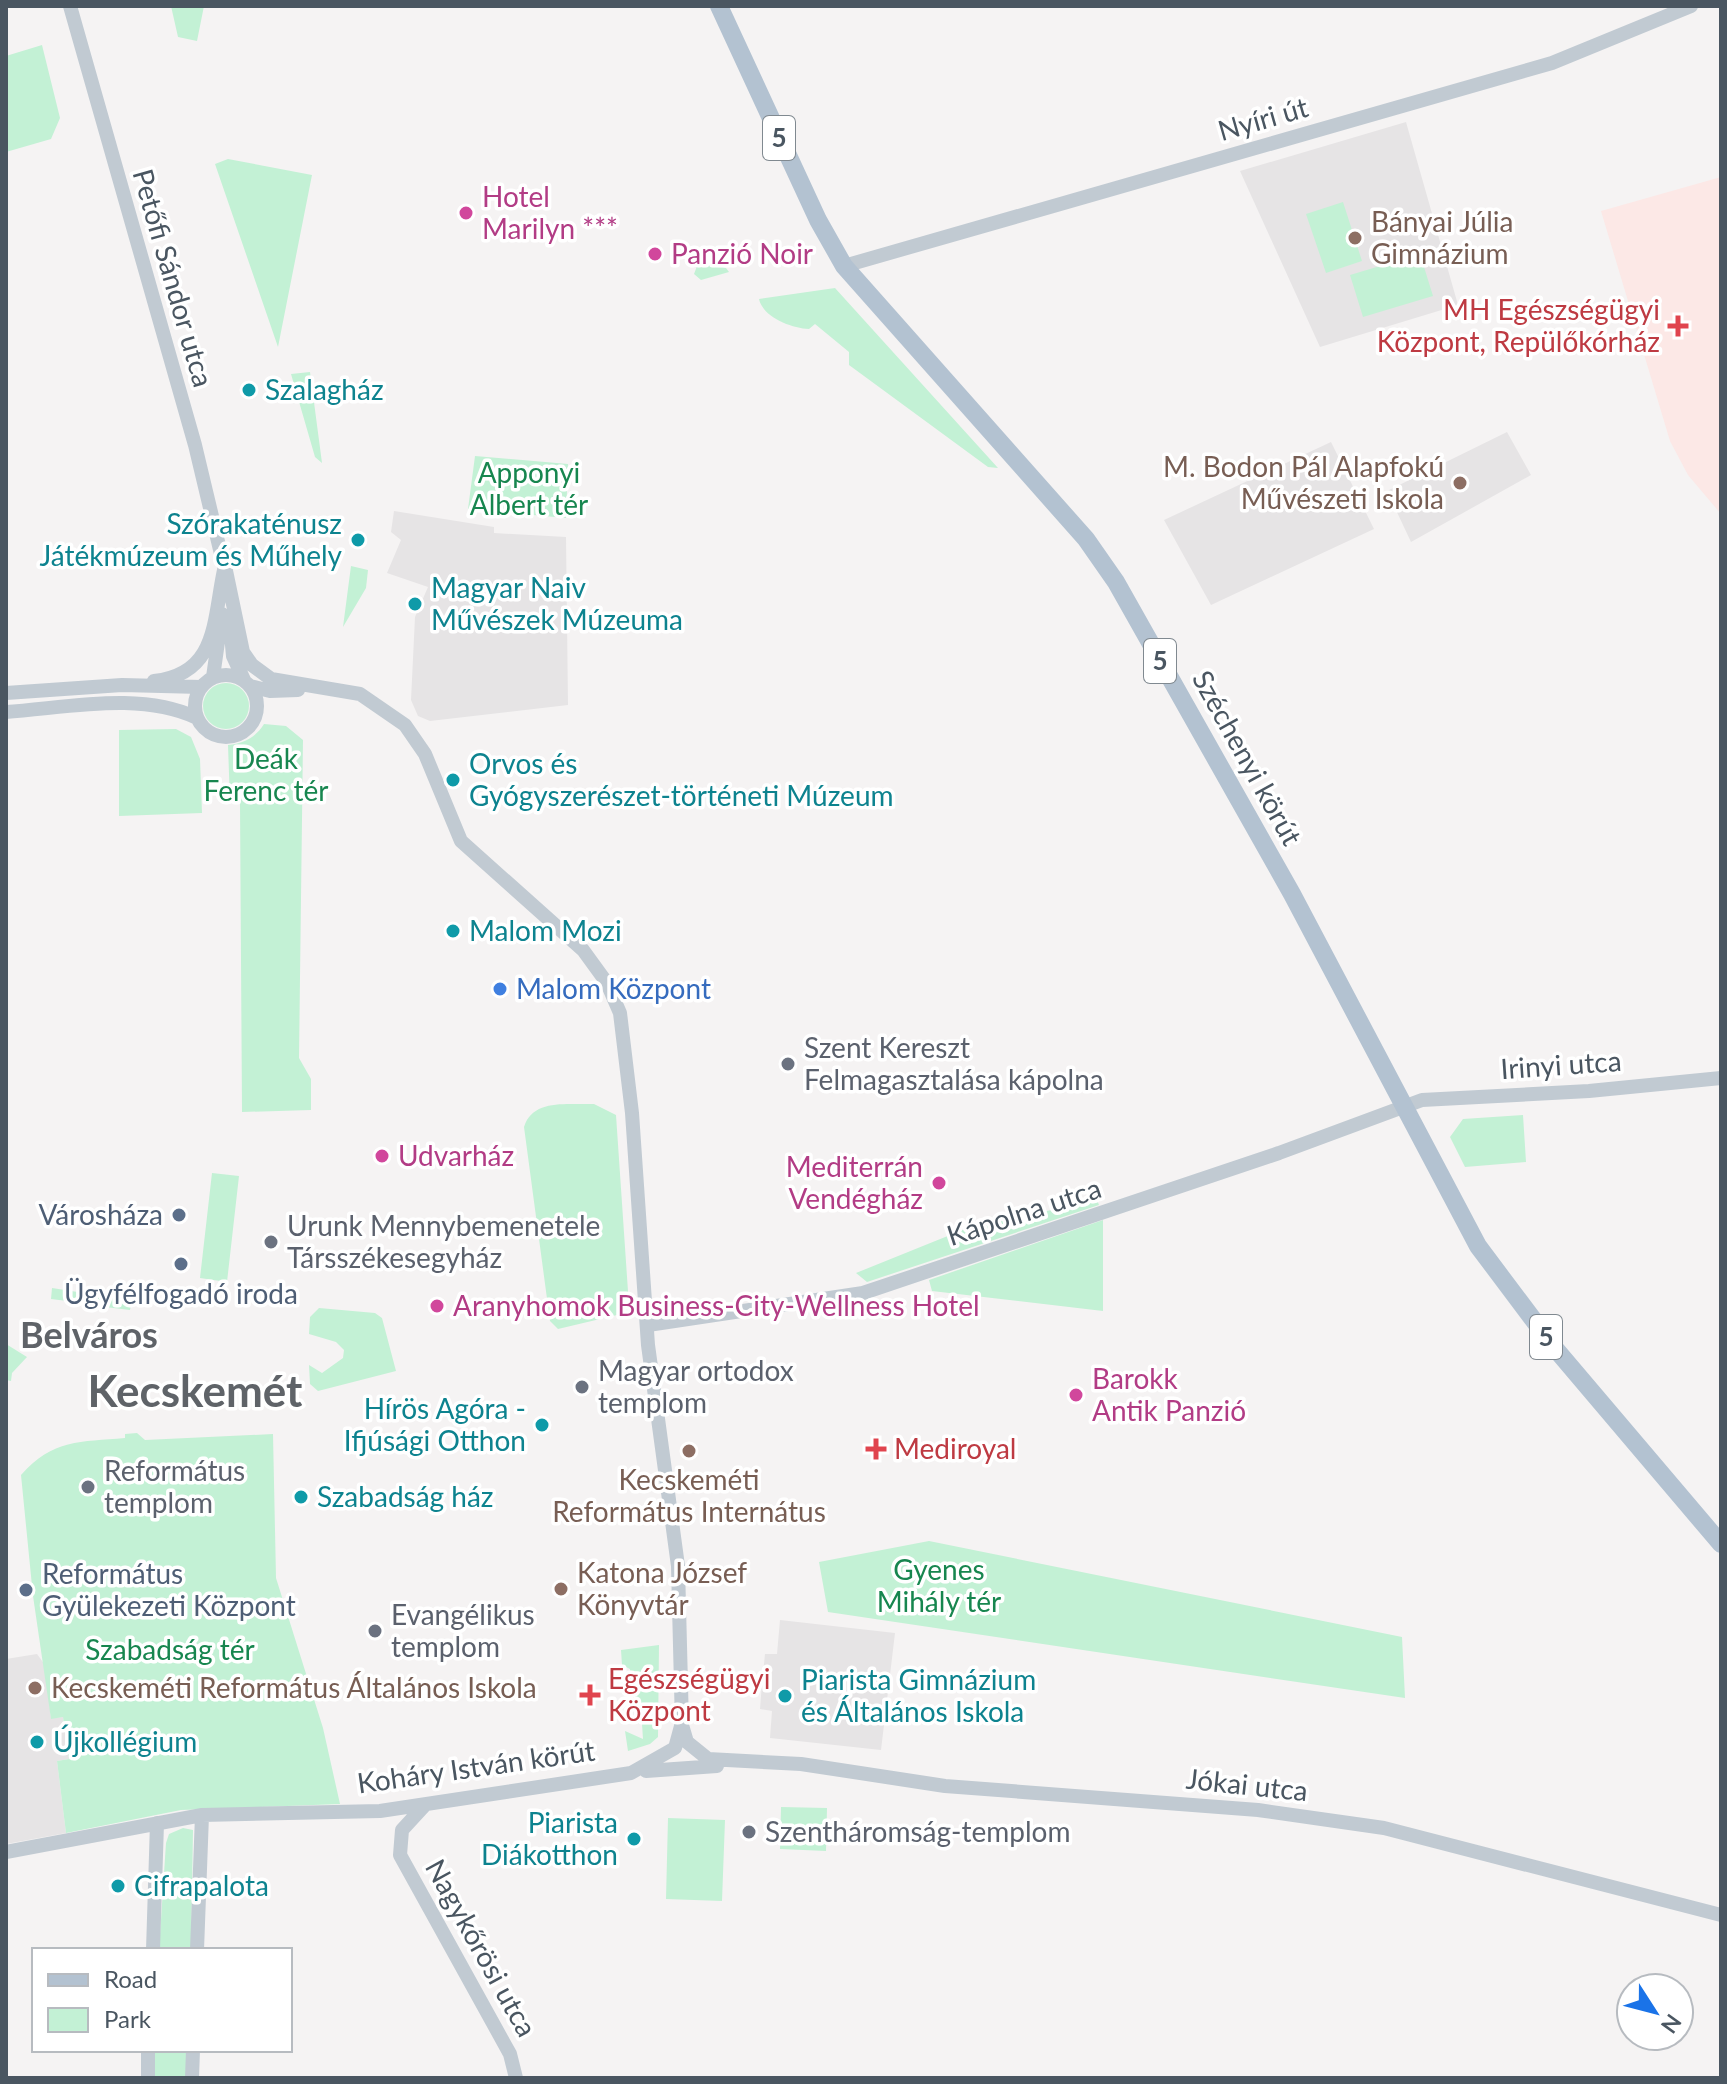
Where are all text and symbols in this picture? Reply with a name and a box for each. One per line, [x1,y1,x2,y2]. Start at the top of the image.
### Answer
street label: Nyíri út [1214,89,1312,147]
road number: 5 [763,116,795,160]
street label: Petőfi Sándor utca [127,165,221,391]
place label: Hotel Marilyn *** [482,179,618,245]
marker: Hotel Marilyn *** [457,204,475,222]
place label: Bányai Júlia Gimnázium [1371,204,1514,270]
marker: Bányai Júlia Gimnázium [1346,229,1364,247]
place label: Panzió Noir [671,236,813,270]
marker: Panzió Noir [646,245,664,263]
place label: MH Egészségügyi Központ, Repülőkórház [1377,292,1660,358]
marker: MH Egészségügyi Központ, Repülőkórház [1667,315,1689,337]
place label: Szalagház [265,372,384,406]
marker: Szalagház [240,381,258,399]
place label: M. Bodon Pál Alapfokú Művészeti Iskola [1163,449,1444,515]
park label: Apponyi Albert tér [470,455,588,521]
marker: M. Bodon Pál Alapfokú Művészeti Iskola [1451,474,1469,492]
place label: Szórakaténusz Játékmúzeum és Műhely [40,506,343,572]
marker: Szórakaténusz Játékmúzeum és Műhely [349,531,367,549]
place label: Magyar Naiv Művészek Múzeuma [431,570,683,636]
marker: Magyar Naiv Művészek Múzeuma [406,595,424,613]
road number: 5 [1144,639,1176,683]
street label: Széchenyi körút [1186,664,1310,851]
park label: Deák Ferenc tér [204,741,328,807]
place label: Orvos és Gyógyszerészet-történeti Múzeum [469,746,894,812]
marker: Orvos és Gyógyszerészet-történeti Múzeum [444,771,462,789]
place label: Malom Mozi [469,913,622,947]
marker: Malom Mozi [444,922,462,940]
place label: Malom Központ [516,971,711,1005]
marker: Malom Központ [491,980,509,998]
place label: Szent Kereszt Felmagasztalása kápolna [804,1030,1104,1096]
street label: Irinyi utca [1499,1043,1622,1085]
marker: Szent Kereszt Felmagasztalása kápolna [779,1055,797,1073]
place label: Udvarház [398,1138,514,1172]
marker: Udvarház [373,1147,391,1165]
place label: Mediterrán Vendégház [786,1149,923,1215]
street label: Kápolna utca [942,1170,1105,1252]
marker: Mediterrán Vendégház [930,1174,948,1192]
place label: Városháza [38,1197,163,1231]
marker: Városháza [170,1206,188,1224]
place label: Urunk Mennybemenetele Társszékesegyház [287,1208,600,1274]
marker: Urunk Mennybemenetele Társszékesegyház [262,1233,280,1251]
marker: Ügyfélfogadó iroda [172,1255,190,1273]
place label: Ügyfélfogadó iroda [64,1276,298,1310]
place label: Aranyhomok Business-City-Wellness Hotel [453,1288,980,1322]
marker: Aranyhomok Business-City-Wellness Hotel [428,1297,446,1315]
district label: Belváros [20,1312,158,1356]
road number: 5 [1530,1315,1562,1359]
place label: Magyar ortodox templom [598,1353,794,1419]
place label: Barokk Antik Panzió [1092,1361,1246,1427]
district label: Kecskemét [88,1364,303,1416]
marker: Magyar ortodox templom [573,1378,591,1396]
marker: Barokk Antik Panzió [1067,1386,1085,1404]
place label: Hírös Agóra - Ifjúsági Otthon [344,1391,526,1457]
marker: Hírös Agóra - Ifjúsági Otthon [533,1416,551,1434]
place label: Mediroyal [894,1431,1016,1465]
marker: Mediroyal [865,1438,887,1460]
marker: Kecskeméti Református Internátus [680,1442,698,1460]
place label: Református templom [104,1453,245,1519]
place label: Kecskeméti Református Internátus [552,1462,826,1528]
marker: Református templom [79,1478,97,1496]
place label: Szabadság ház [317,1479,494,1513]
marker: Szabadság ház [292,1488,310,1506]
park label: Gyenes Mihály tér [877,1552,1001,1618]
place label: Katona József Könyvtár [577,1555,747,1621]
place label: Református Gyülekezeti Központ [42,1556,296,1622]
marker: Katona József Könyvtár [552,1580,570,1598]
marker: Református Gyülekezeti Központ [17,1581,35,1599]
place label: Evangélikus templom [391,1597,535,1663]
marker: Evangélikus templom [366,1622,384,1640]
park label: Szabadság tér [85,1632,255,1666]
place label: Egészségügyi Központ [608,1661,770,1727]
place label: Piarista Gimnázium és Általános Iskola [801,1662,1036,1728]
place label: Kecskeméti Református Általános Iskola [51,1670,537,1704]
marker: Kecskeméti Református Általános Iskola [26,1679,44,1697]
marker: Egészségügyi Központ [579,1684,601,1706]
marker: Piarista Gimnázium és Általános Iskola [776,1687,794,1705]
place label: Újkollégium [53,1724,197,1758]
marker: Újkollégium [28,1733,46,1751]
street label: Koháry István körút [355,1733,597,1800]
street label: Jókai utca [1185,1761,1310,1807]
place label: Piarista Diákotthon [481,1805,618,1871]
place label: Szentháromság-templom [765,1814,1070,1848]
marker: Szentháromság-templom [740,1823,758,1841]
marker: Piarista Diákotthon [625,1830,643,1848]
street label: Nagykőrösi utca [419,1853,545,2042]
place label: Cifrapalota [134,1868,269,1902]
marker: Cifrapalota [109,1877,127,1895]
legend [32,1948,292,2052]
text: Road [104,1964,157,1993]
north arrow [1615,1972,1695,2052]
text: Park [104,2004,152,2033]
text: N [1656,2009,1687,2039]

